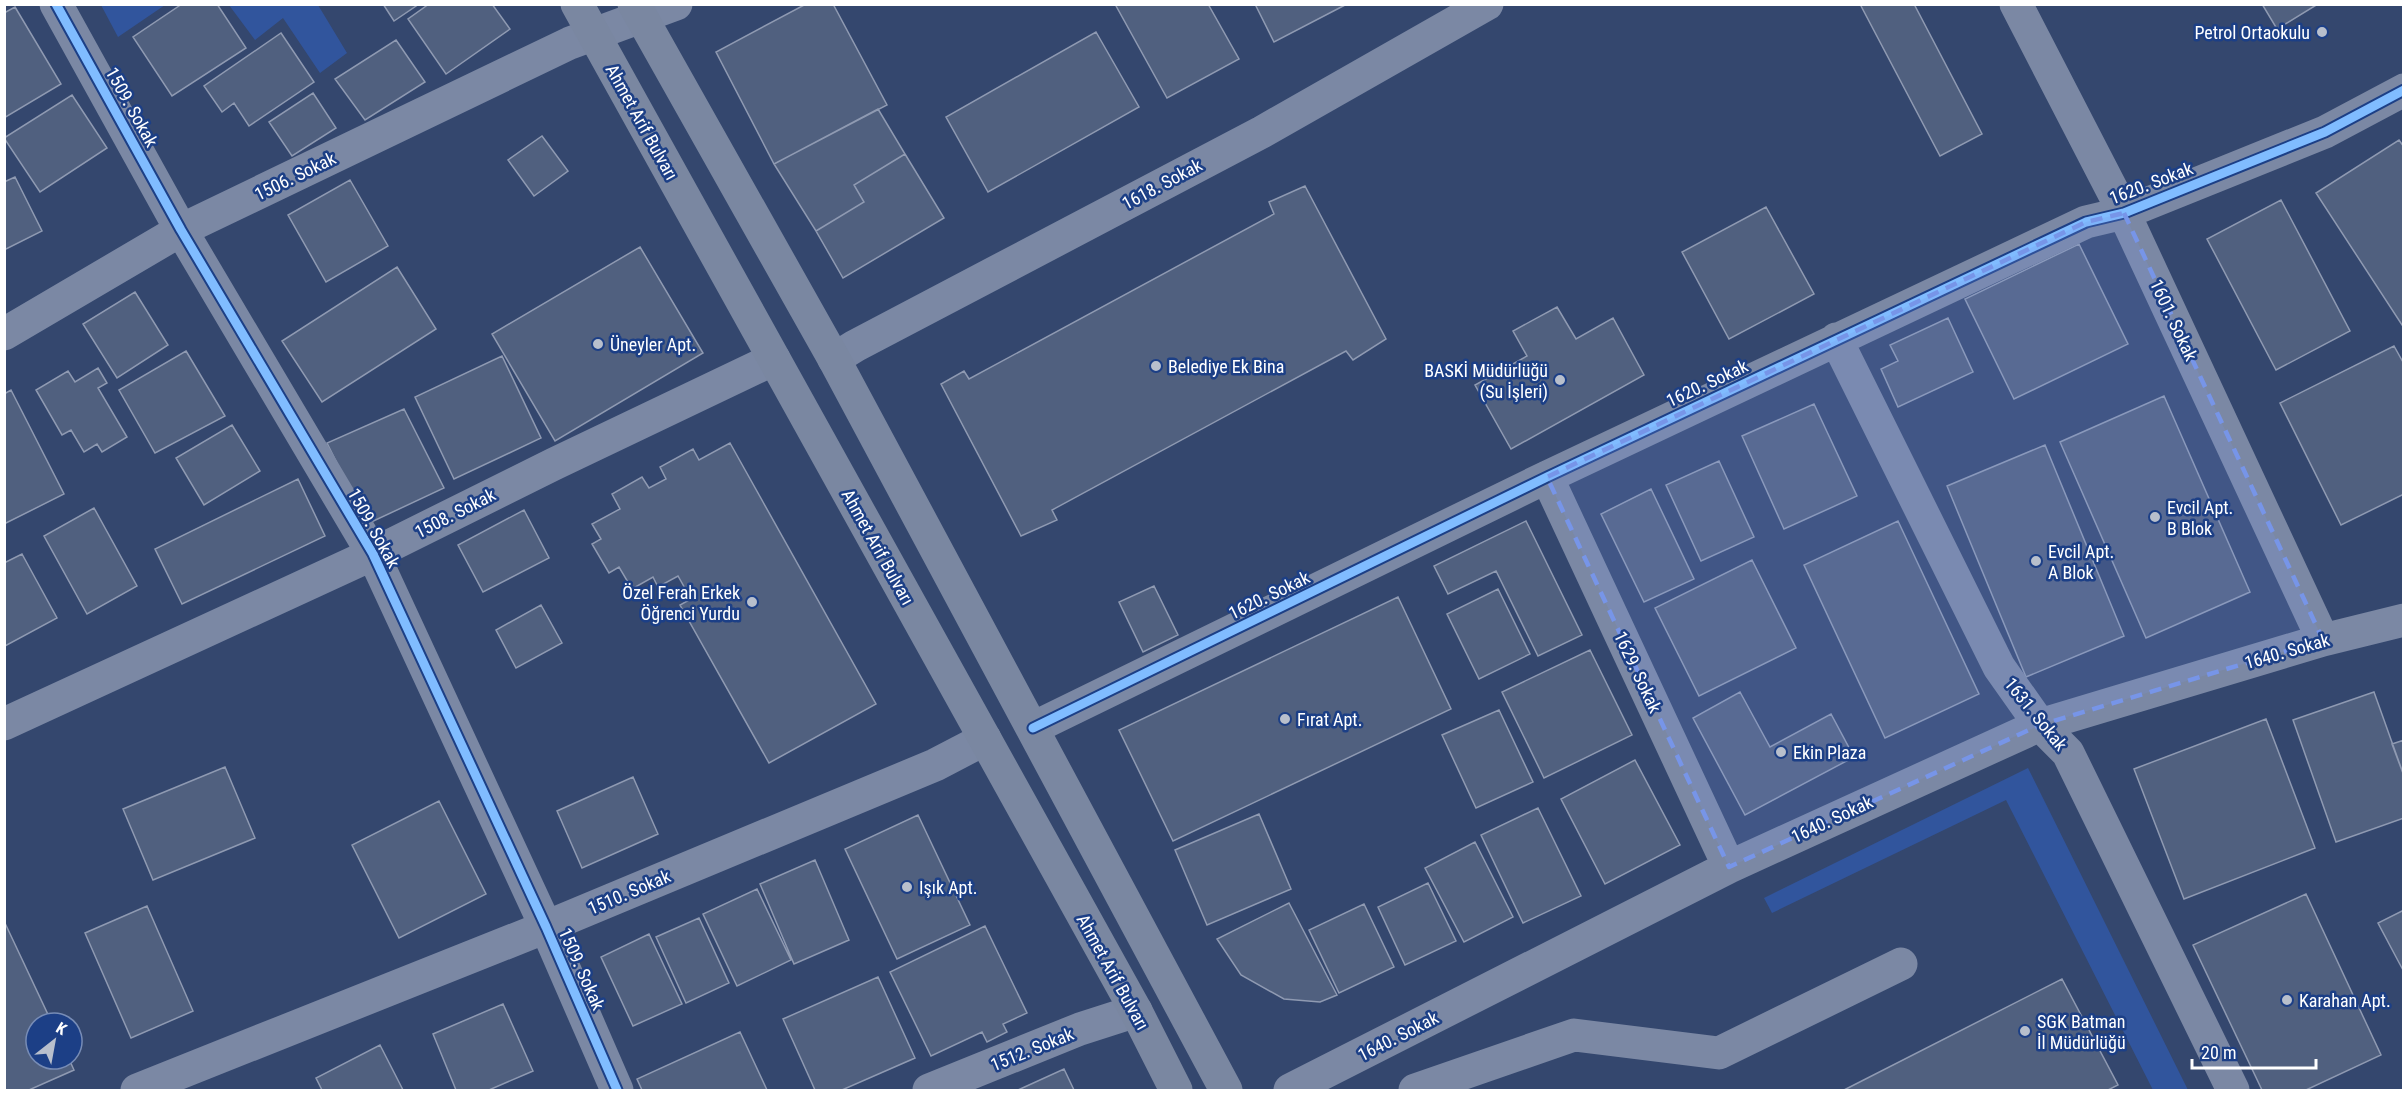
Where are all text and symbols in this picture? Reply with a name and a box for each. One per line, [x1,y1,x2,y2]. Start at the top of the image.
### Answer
place label: Petrol Ortaokulu [2194,22,2310,43]
marker: Petrol Ortaokulu [2315,25,2329,39]
street label: Ahmet Arif Bulvarı [602,61,682,183]
street label: 1509. Sokak [102,64,162,150]
street label: 1506. Sokak [251,147,339,205]
street label: 1618. Sokak [1118,154,1206,214]
street label: 1620. Sokak [2106,157,2196,209]
street label: 1601. Sokak [2146,276,2202,364]
place label: Üneyler Apt. [610,334,696,355]
marker: Üneyler Apt. [591,337,605,351]
street label: 1620. Sokak [1663,355,1751,411]
place label: Belediye Ek Bina [1168,356,1284,377]
marker: Belediye Ek Bina [1149,359,1163,373]
place label: BASKİ Müdürlüğü (Su İşleri) [1424,360,1548,403]
marker: BASKİ Müdürlüğü (Su İşleri) [1553,373,1567,387]
street label: 1508. Sokak [411,484,499,542]
street label: 1509. Sokak [344,485,404,571]
street label: Ahmet Arif Bulvarı [838,486,918,608]
place label: Evcil Apt. B Blok [2167,497,2233,539]
marker: Evcil Apt. B Blok [2148,510,2162,524]
place label: Evcil Apt. A Blok [2048,541,2114,583]
marker: Evcil Apt. A Blok [2029,554,2043,568]
street label: 1620. Sokak [1225,566,1313,624]
place label: Özel Ferah Erkek Öğrenci Yurdu [622,582,740,624]
marker: Özel Ferah Erkek Öğrenci Yurdu [745,595,759,609]
street label: 1629. Sokak [1610,628,1666,716]
street label: 1640. Sokak [2242,629,2332,673]
street label: 1631. Sokak [2000,673,2072,755]
place label: Fırat Apt. [1297,709,1362,730]
marker: Fırat Apt. [1278,712,1292,726]
place label: Ekin Plaza [1793,742,1866,763]
marker: Ekin Plaza [1774,745,1788,759]
street label: 1640. Sokak [1788,791,1876,847]
street label: 1510. Sokak [585,865,673,919]
place label: Işık Apt. [919,877,978,898]
marker: Işık Apt. [900,880,914,894]
street label: Ahmet Arif Bulvarı [1073,911,1153,1033]
street label: 1509. Sokak [555,925,609,1013]
place label: Karahan Apt. [2299,990,2391,1011]
marker: Karahan Apt. [2280,993,2294,1007]
street label: 1640. Sokak [1354,1007,1442,1065]
north arrow [24,1011,84,1071]
place label: SGK Batman İl Müdürlüğü [2037,1011,2126,1053]
text: K [53,1018,70,1039]
street label: 1512. Sokak [987,1023,1077,1075]
marker: SGK Batman İl Müdürlüğü [2018,1024,2032,1038]
scale bar [2192,1032,2316,1070]
text: 20 m [2201,1042,2236,1063]

